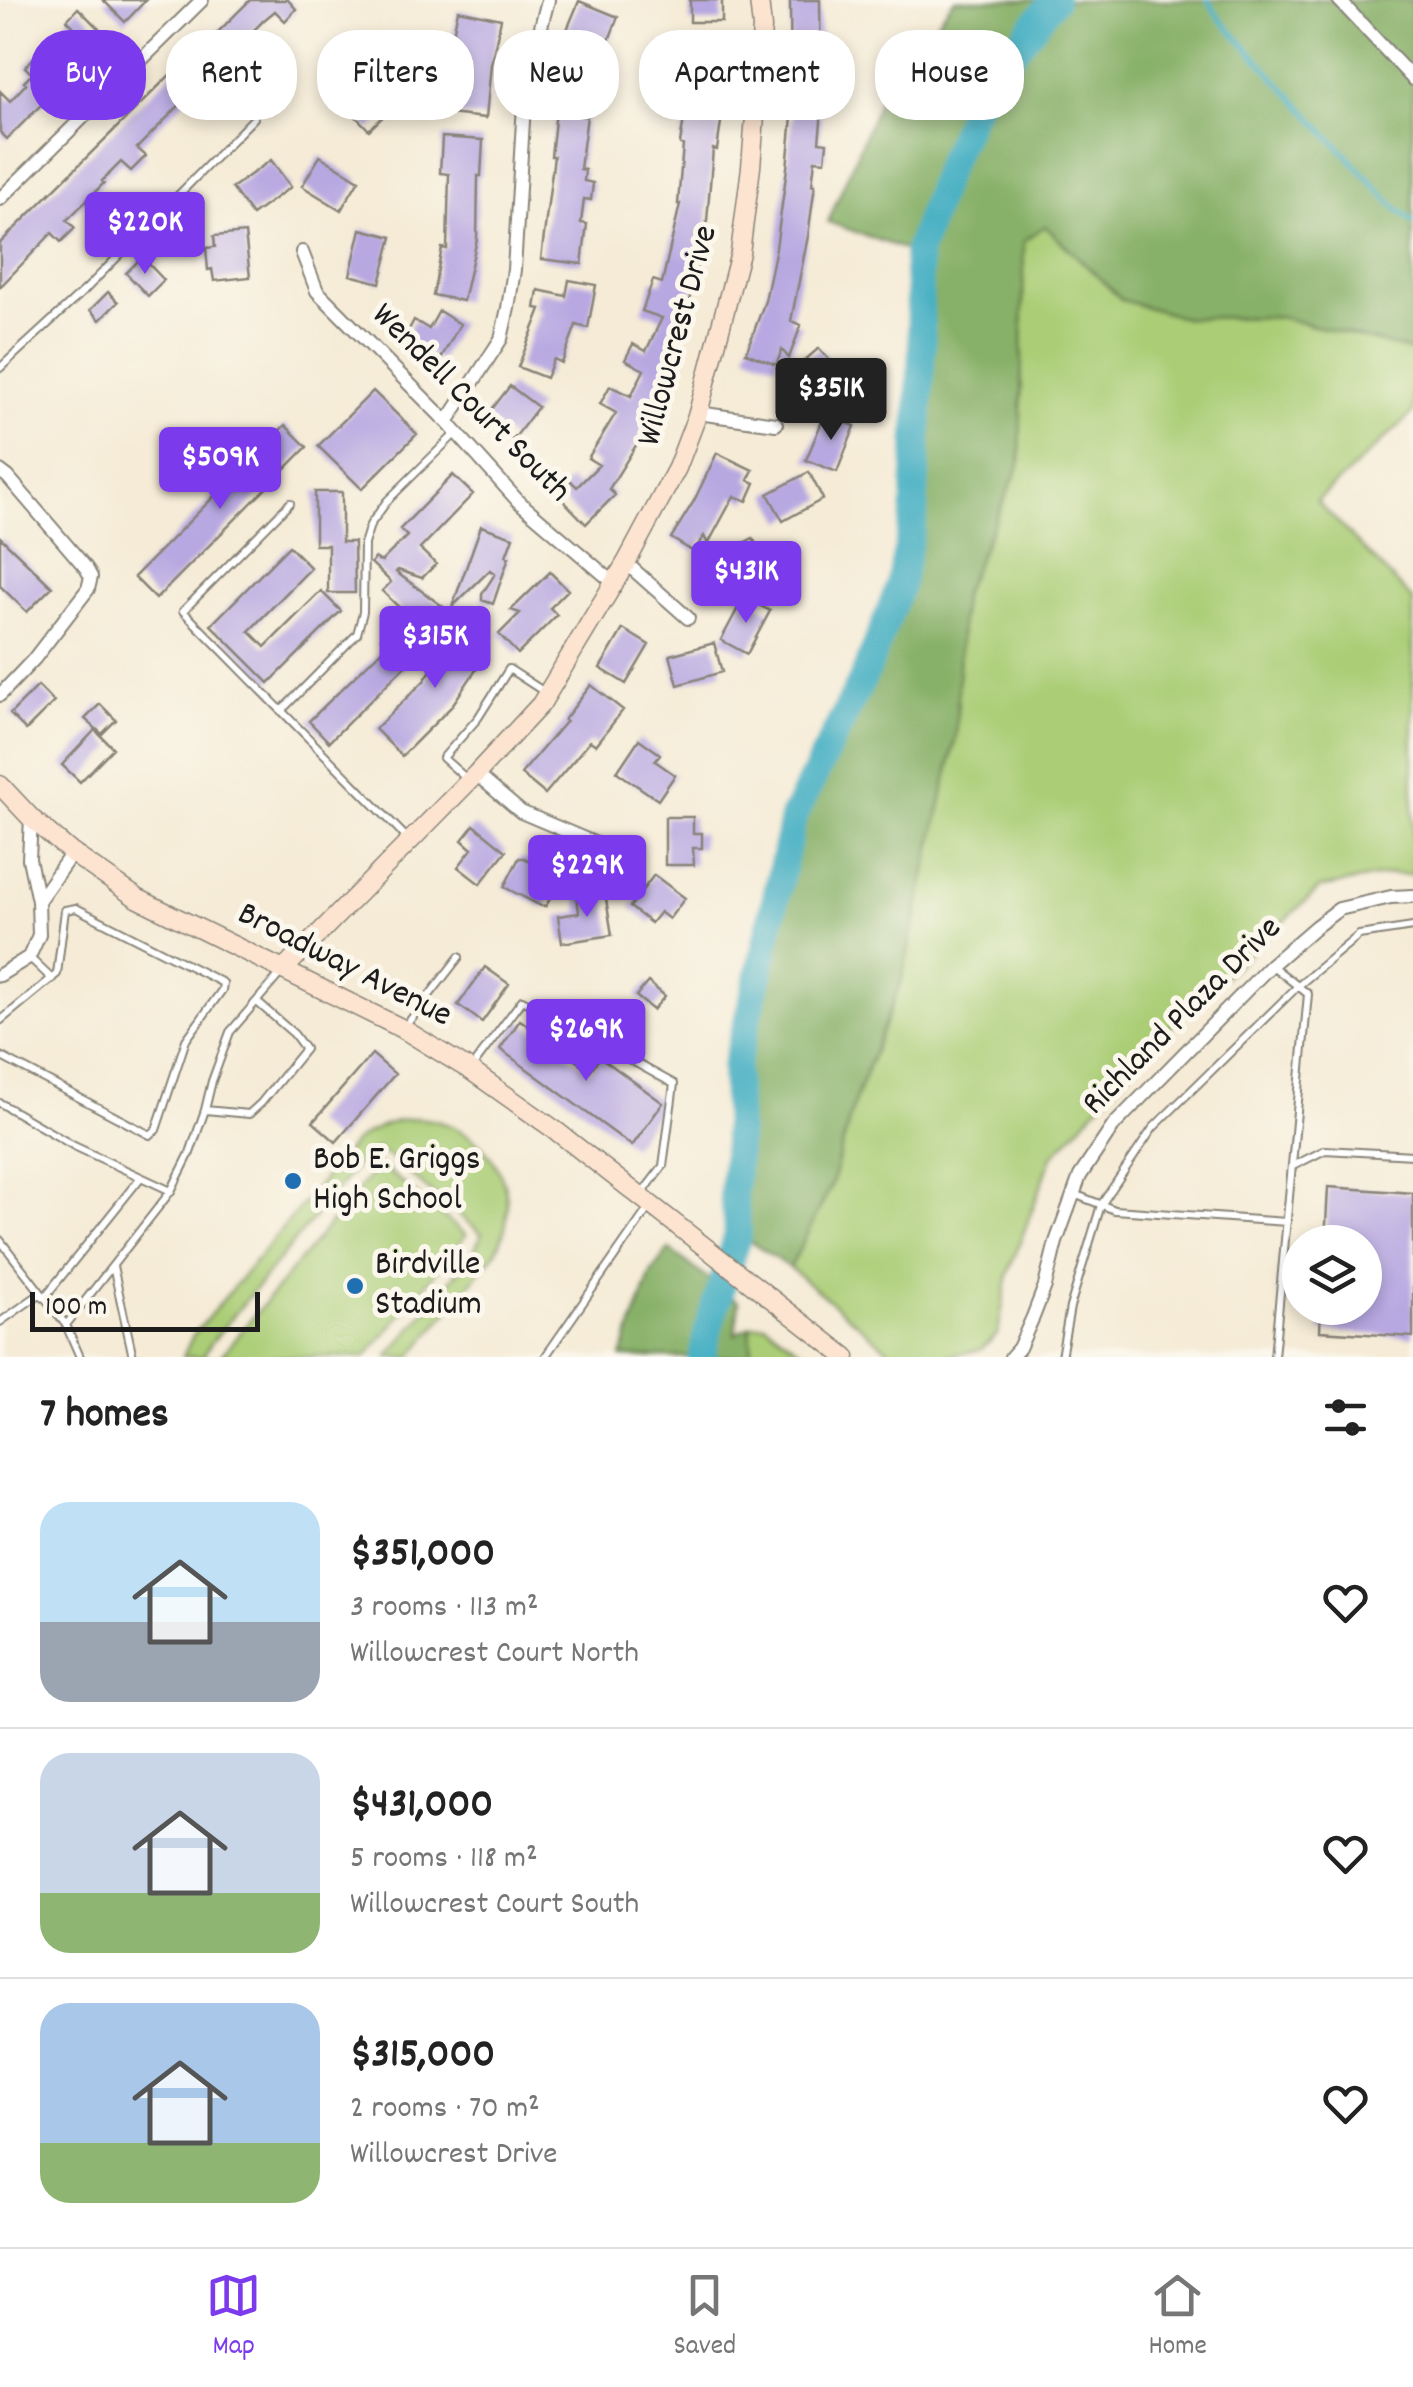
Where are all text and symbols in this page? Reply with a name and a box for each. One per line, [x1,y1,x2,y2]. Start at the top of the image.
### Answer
chip: Buy [30,30,146,120]
chip: Rent [166,30,297,120]
chip: Filters [317,30,474,120]
chip: New [494,30,619,120]
chip: Apartment [639,30,855,120]
chip: House [875,30,1024,120]
pin: $220K [75,192,215,277]
text: $220K [107,201,183,247]
street label: Willowcrest Drive [625,220,733,452]
street label: Wendell Court South [359,293,581,515]
pin: $351K [761,358,901,443]
text: $351K [797,367,865,413]
pin: $509K [150,427,290,512]
text: $509K [181,436,259,482]
pin: $431K [676,541,816,626]
text: $431K [713,550,779,596]
pin: $315K [365,606,505,691]
text: $315K [401,615,469,661]
pin: $229K [517,835,657,920]
text: $229K [550,844,624,890]
street label: Broadway Avenue [228,890,460,1042]
street label: Richland Plaza Drive [1072,906,1294,1128]
pin: $269K [516,999,656,1084]
text: $269K [548,1008,624,1054]
place label: Bob E. Griggs High School [313,1136,481,1226]
marker: Bob E. Griggs High School [282,1170,304,1192]
map controls [1282,1225,1382,1325]
button: layers [1282,1225,1382,1325]
place label: Birdville Stadium [375,1241,482,1331]
marker: Birdville Stadium [344,1275,366,1297]
scale bar [30,1287,260,1332]
text: 100 m [45,1289,107,1329]
text: 7 homes [40,1387,169,1447]
icon: filters [1318,1390,1373,1445]
text: $351,000 [350,1526,495,1586]
icon: home [120,1542,240,1662]
icon: heart [1318,1575,1373,1630]
text: 3 rooms · 113 m² [350,1586,539,1632]
text: Willowcrest Court North [350,1632,639,1678]
text: $431,000 [350,1777,493,1837]
icon: home [120,1793,240,1913]
icon: heart [1318,1826,1373,1881]
text: 5 rooms · 118 m² [350,1837,538,1883]
text: Willowcrest Court South [350,1883,639,1929]
text: $315,000 [350,2027,495,2087]
icon: home [120,2043,240,2163]
icon: heart [1318,2076,1373,2131]
text: 2 rooms · 70 m² [350,2087,540,2133]
text: Willowcrest Drive [350,2133,557,2179]
tab: Map [206,2268,261,2368]
tab: Saved [674,2268,736,2368]
tab: Home [1148,2268,1207,2368]

